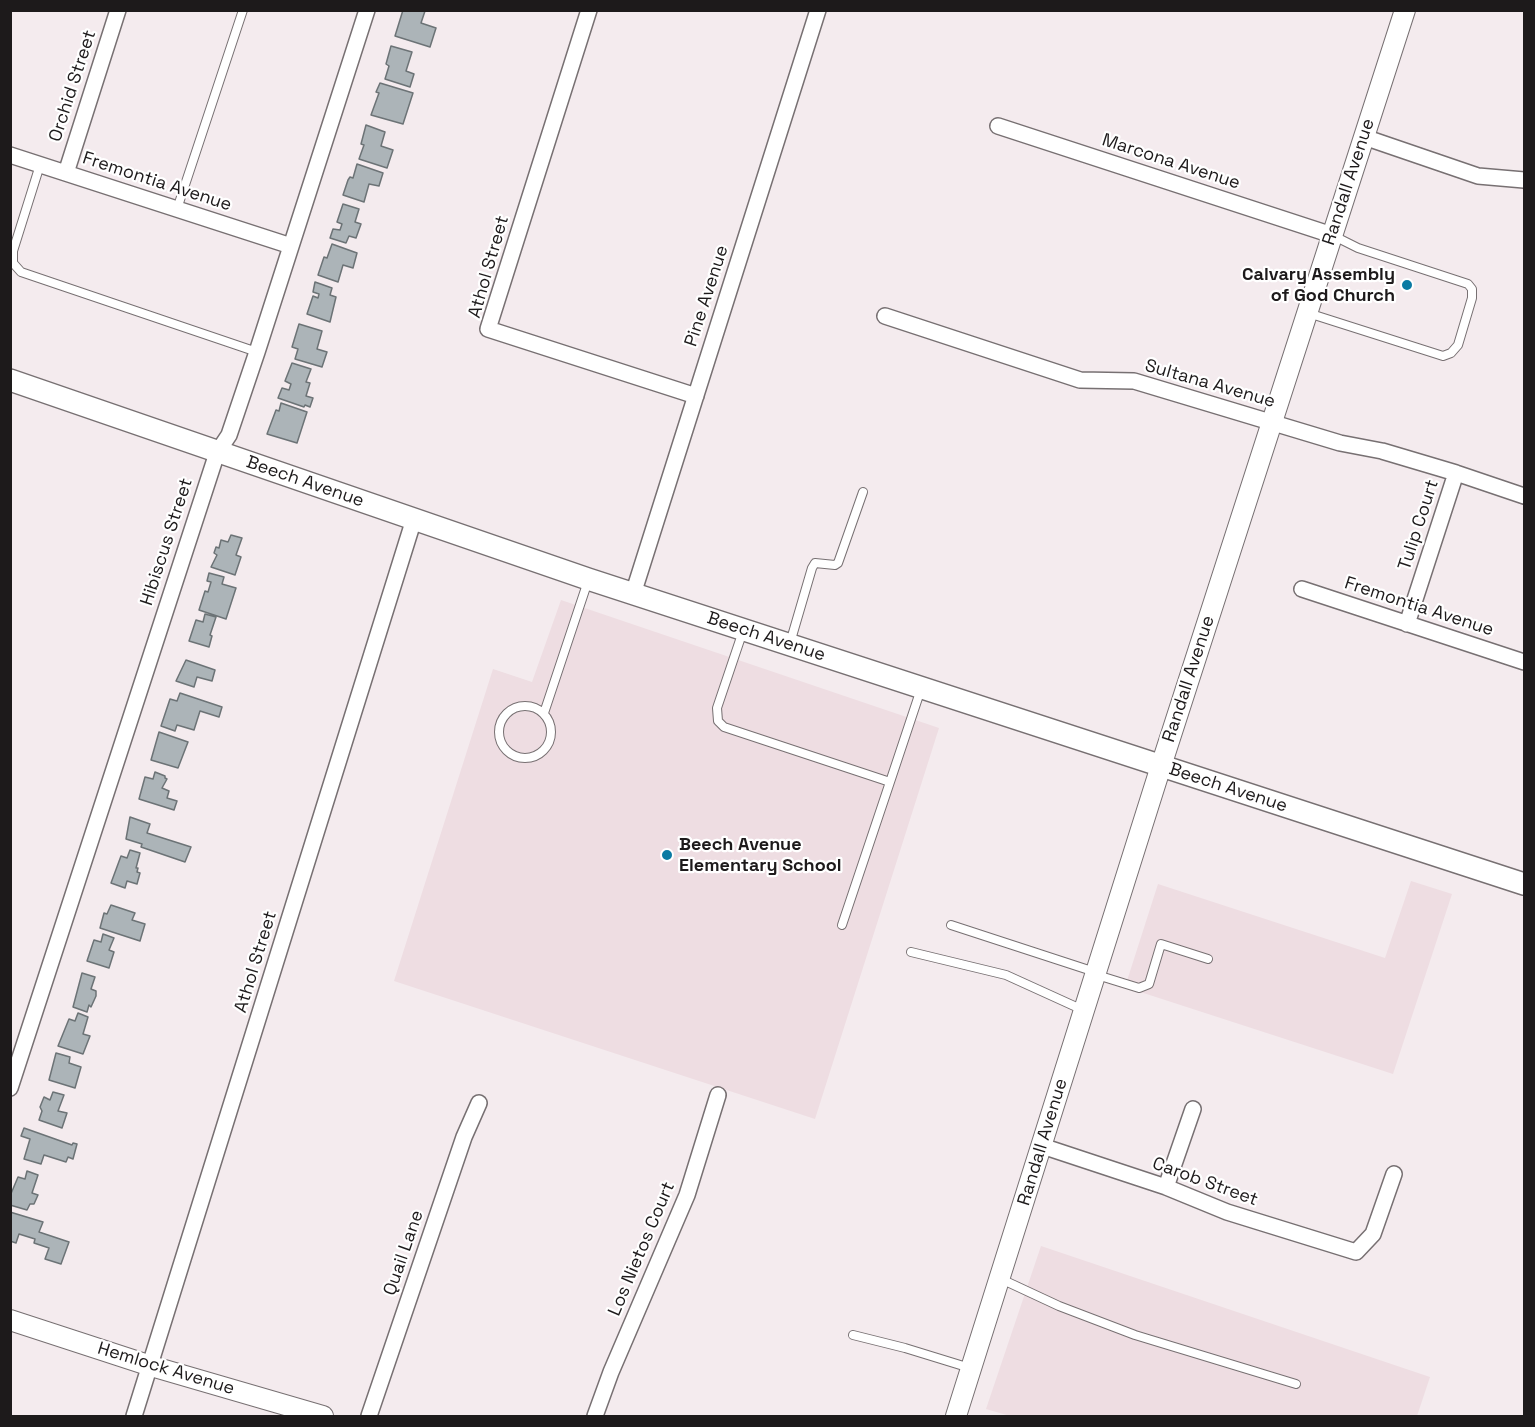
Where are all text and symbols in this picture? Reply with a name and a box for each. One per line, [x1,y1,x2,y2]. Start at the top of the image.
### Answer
street label: Orchid Street [45,28,101,144]
street label: Randall Avenue [1318,116,1380,248]
street label: Marcona Avenue [1099,130,1243,194]
street label: Fremontia Avenue [80,148,234,216]
street label: Athol Street [464,213,514,321]
street label: Pine Avenue [680,243,734,349]
place label: Calvary Assembly of God Church [1242,264,1395,306]
marker: Calvary Assembly of God Church [1400,278,1414,292]
street label: Sultana Avenue [1142,355,1278,413]
street label: Beech Avenue [243,452,367,512]
street label: Hibiscus Street [136,476,198,608]
street label: Tulip Court [1394,477,1444,573]
street label: Fremontia Avenue [1342,573,1496,641]
street label: Beech Avenue [704,608,828,666]
street label: Randall Avenue [1158,613,1220,745]
street label: Beech Avenue [1166,759,1290,817]
place label: Beech Avenue Elementary School [679,834,842,876]
marker: Beech Avenue Elementary School [660,848,674,862]
street label: Athol Street [230,908,282,1016]
street label: Randall Avenue [1013,1076,1073,1208]
street label: Carob Street [1149,1153,1261,1211]
street label: Los Nietos Court [604,1179,680,1319]
street label: Quail Lane [379,1208,429,1298]
street label: Hemlock Avenue [95,1338,237,1400]

